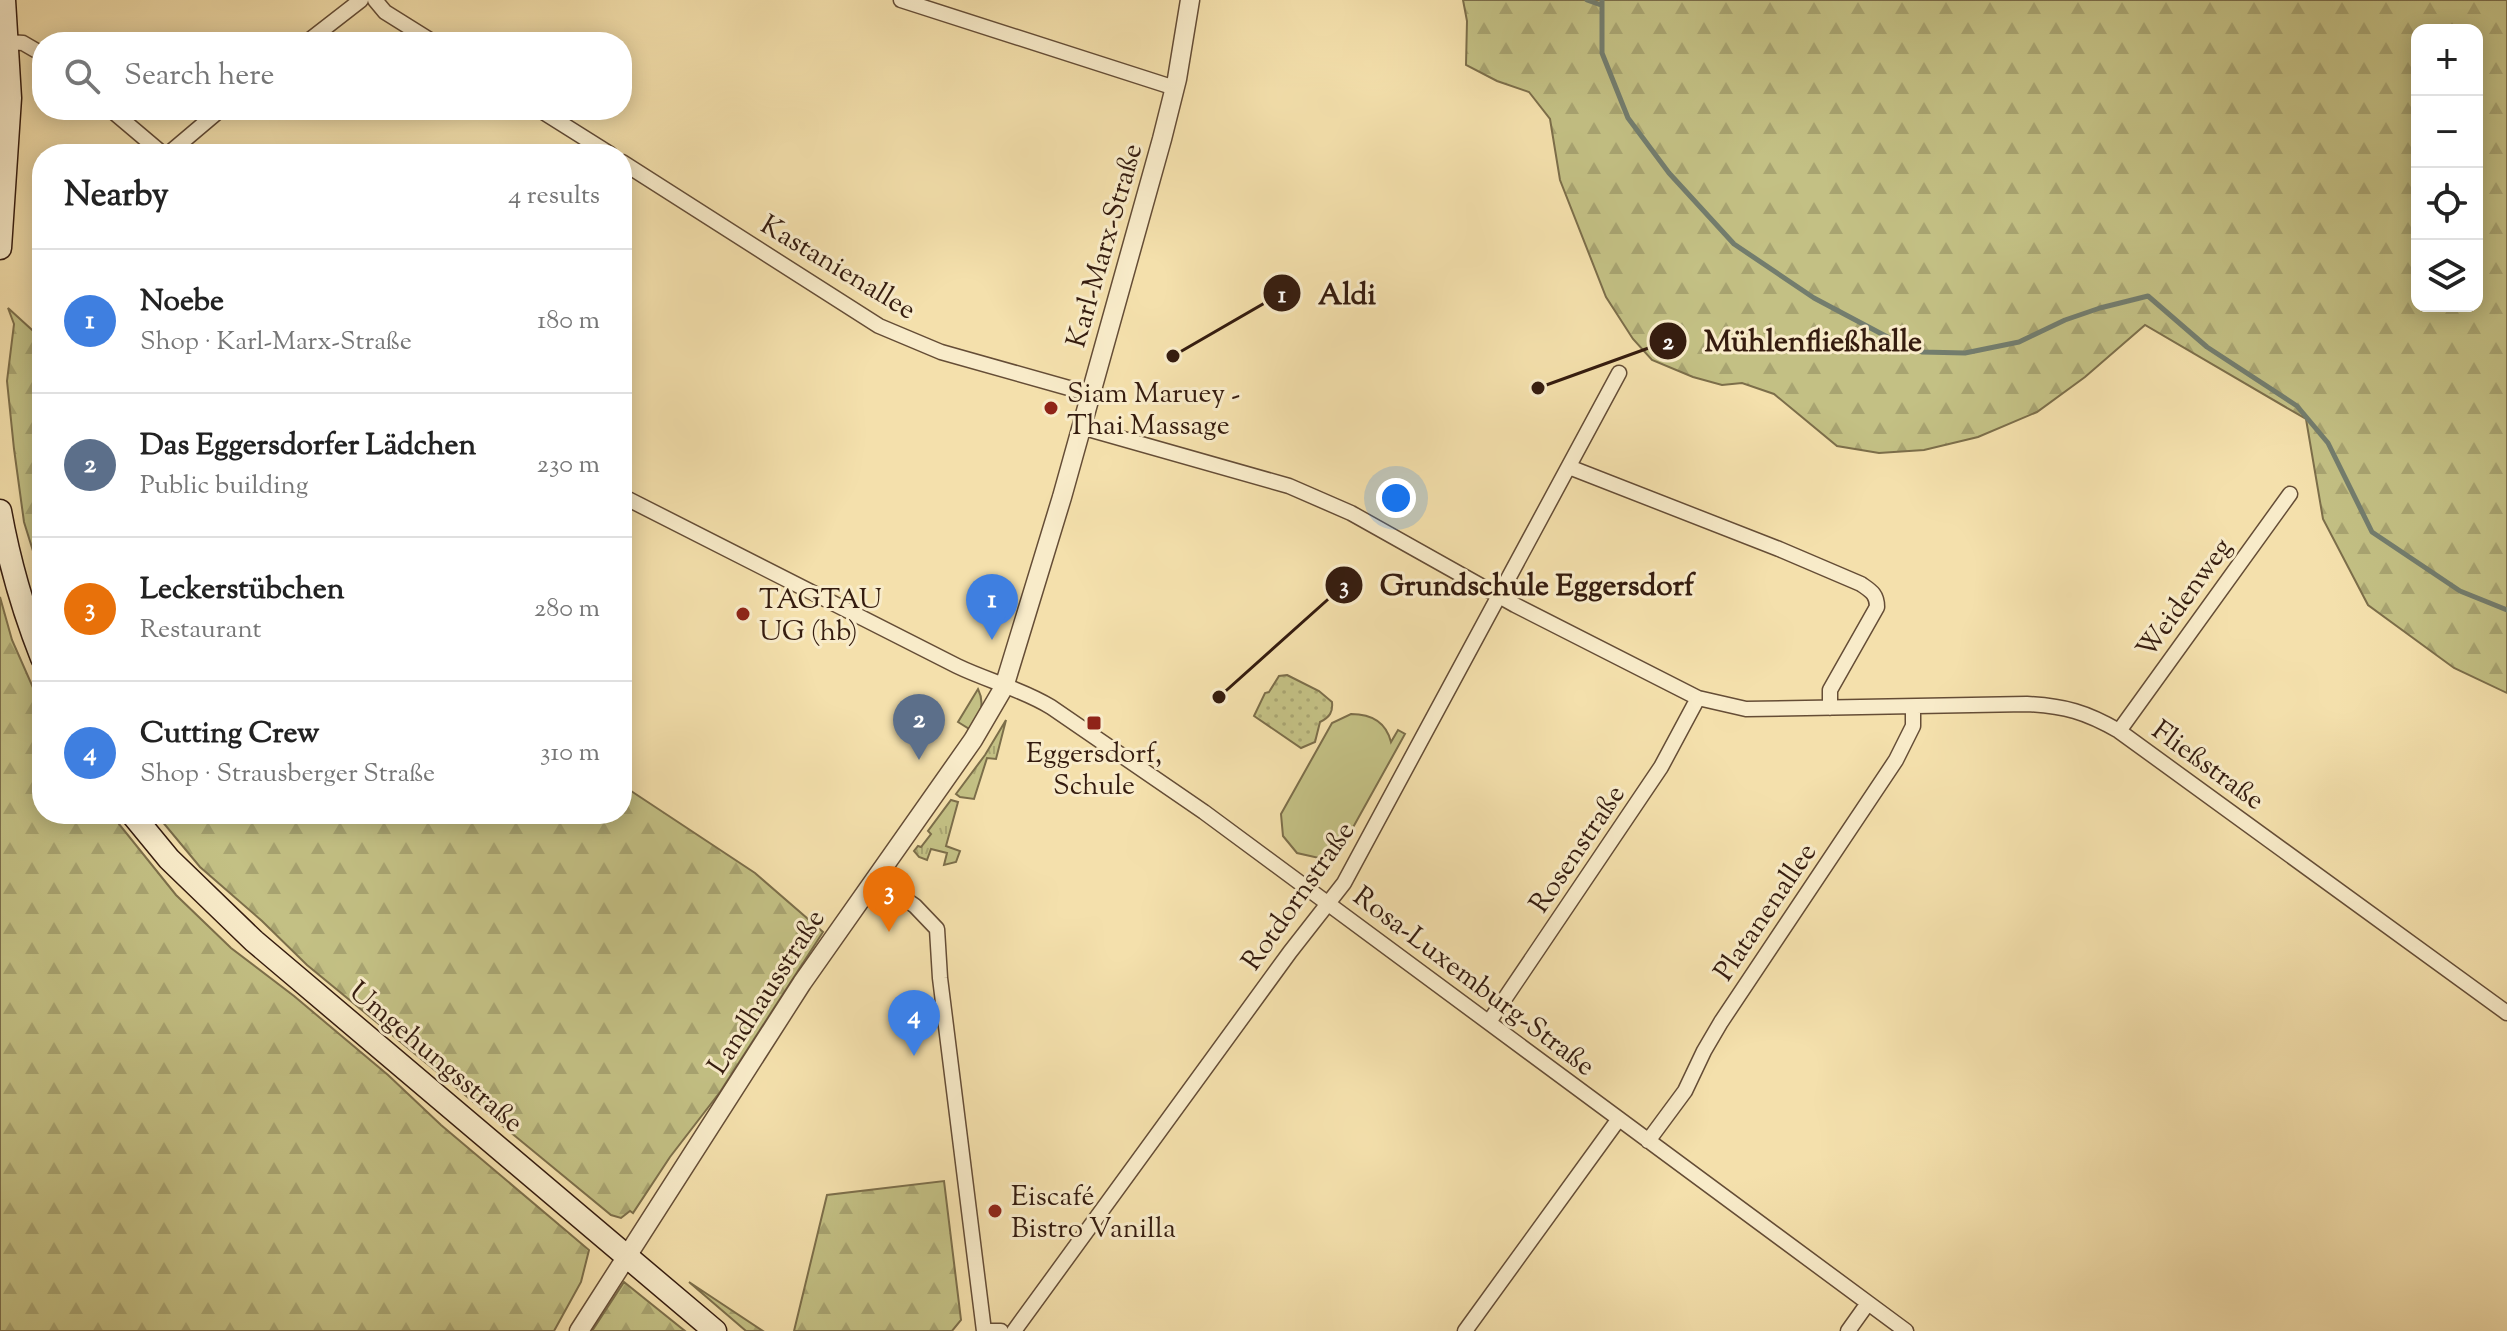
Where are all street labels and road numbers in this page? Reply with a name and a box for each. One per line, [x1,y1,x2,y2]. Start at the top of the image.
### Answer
street label: Karl-Marx-Straße [1058,139,1154,352]
street label: Kastanienallee [752,206,923,331]
street label: Weidenweg [2128,530,2243,667]
street label: Fließstraße [2143,712,2272,821]
street label: Rosenstraße [1521,778,1636,922]
street label: Rotdornstraße [1233,814,1366,979]
street label: Platanenallee [1705,836,1828,990]
street label: Rosa-Luxemburg-Straße [1344,878,1603,1087]
street label: Landhausstraße [699,902,836,1083]
street label: Umgehungsstraße [339,973,531,1143]

